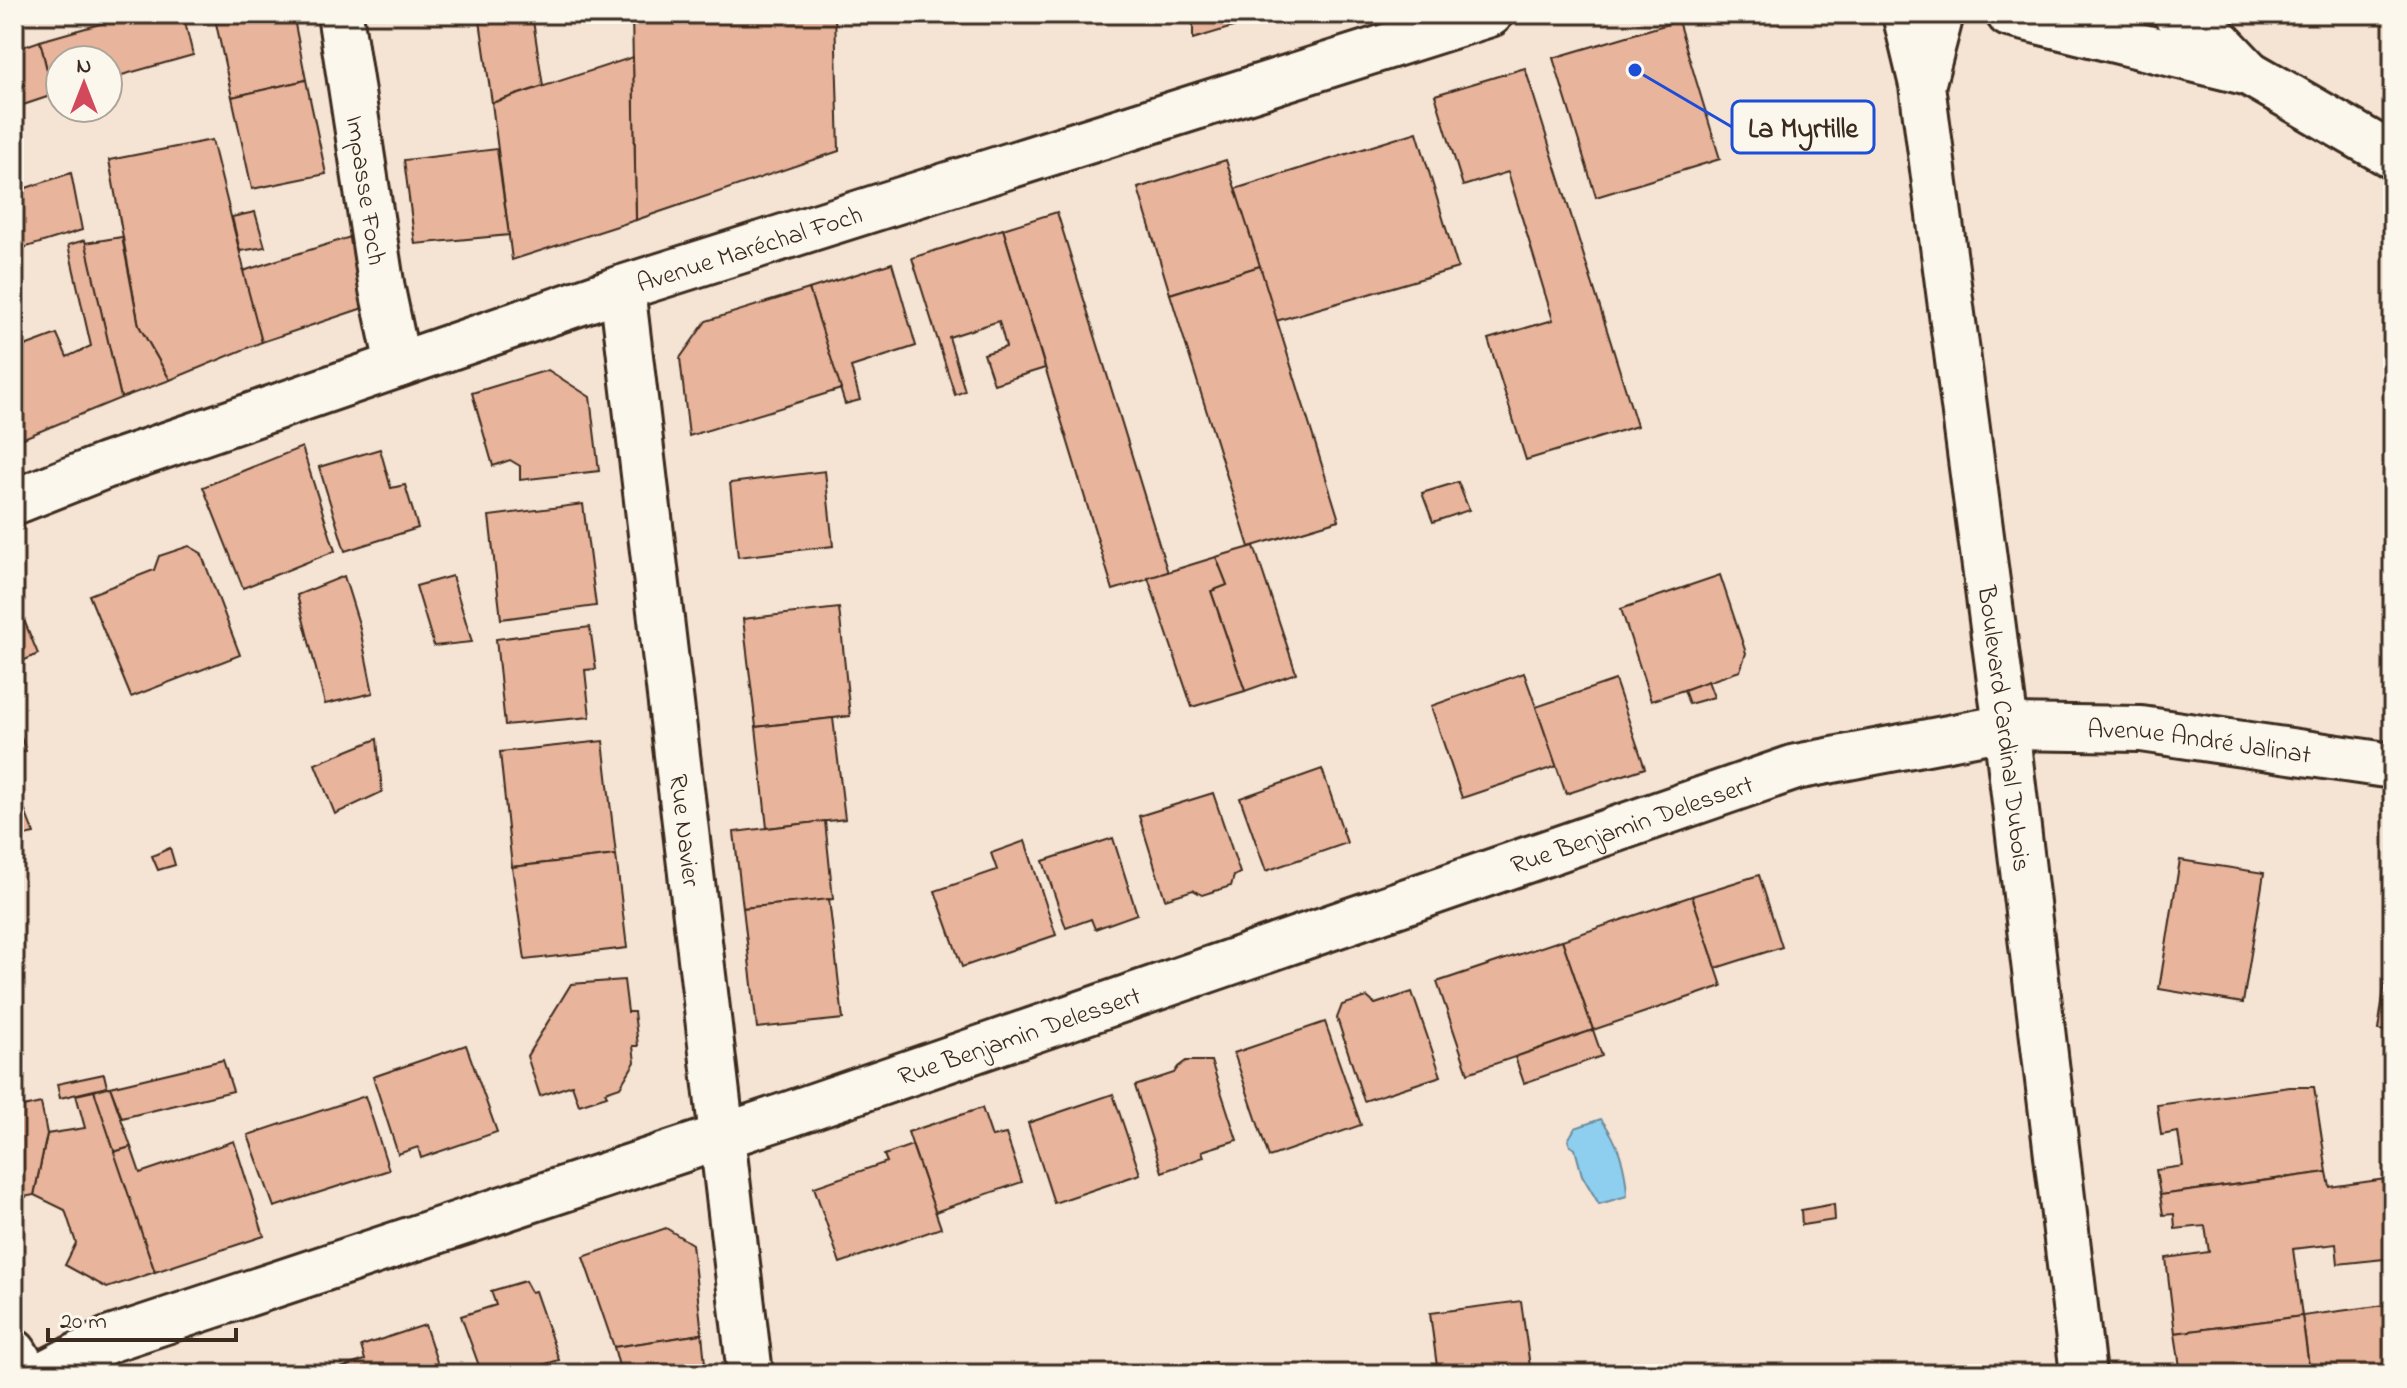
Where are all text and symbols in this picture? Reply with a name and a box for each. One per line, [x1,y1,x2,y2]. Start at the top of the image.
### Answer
north arrow [44,44,124,124]
text: N [77,51,91,83]
callout: La Myrtille [1732,101,1874,153]
text: La Myrtille [1748,110,1860,151]
street label: Impasse Foch [334,113,394,268]
street label: Avenue Maréchal Foch [632,197,868,304]
street label: Boulevard Cardinal Dubois [1966,583,2039,874]
street label: Avenue André Jalinat [2087,712,2313,776]
street label: Rue Benjamin Delessert [1506,767,1759,886]
street label: Rue Navier [657,772,709,890]
street label: Rue Benjamin Delessert [893,978,1147,1097]
scale bar [48,1292,236,1342]
text: 20 m [60,1305,107,1340]

